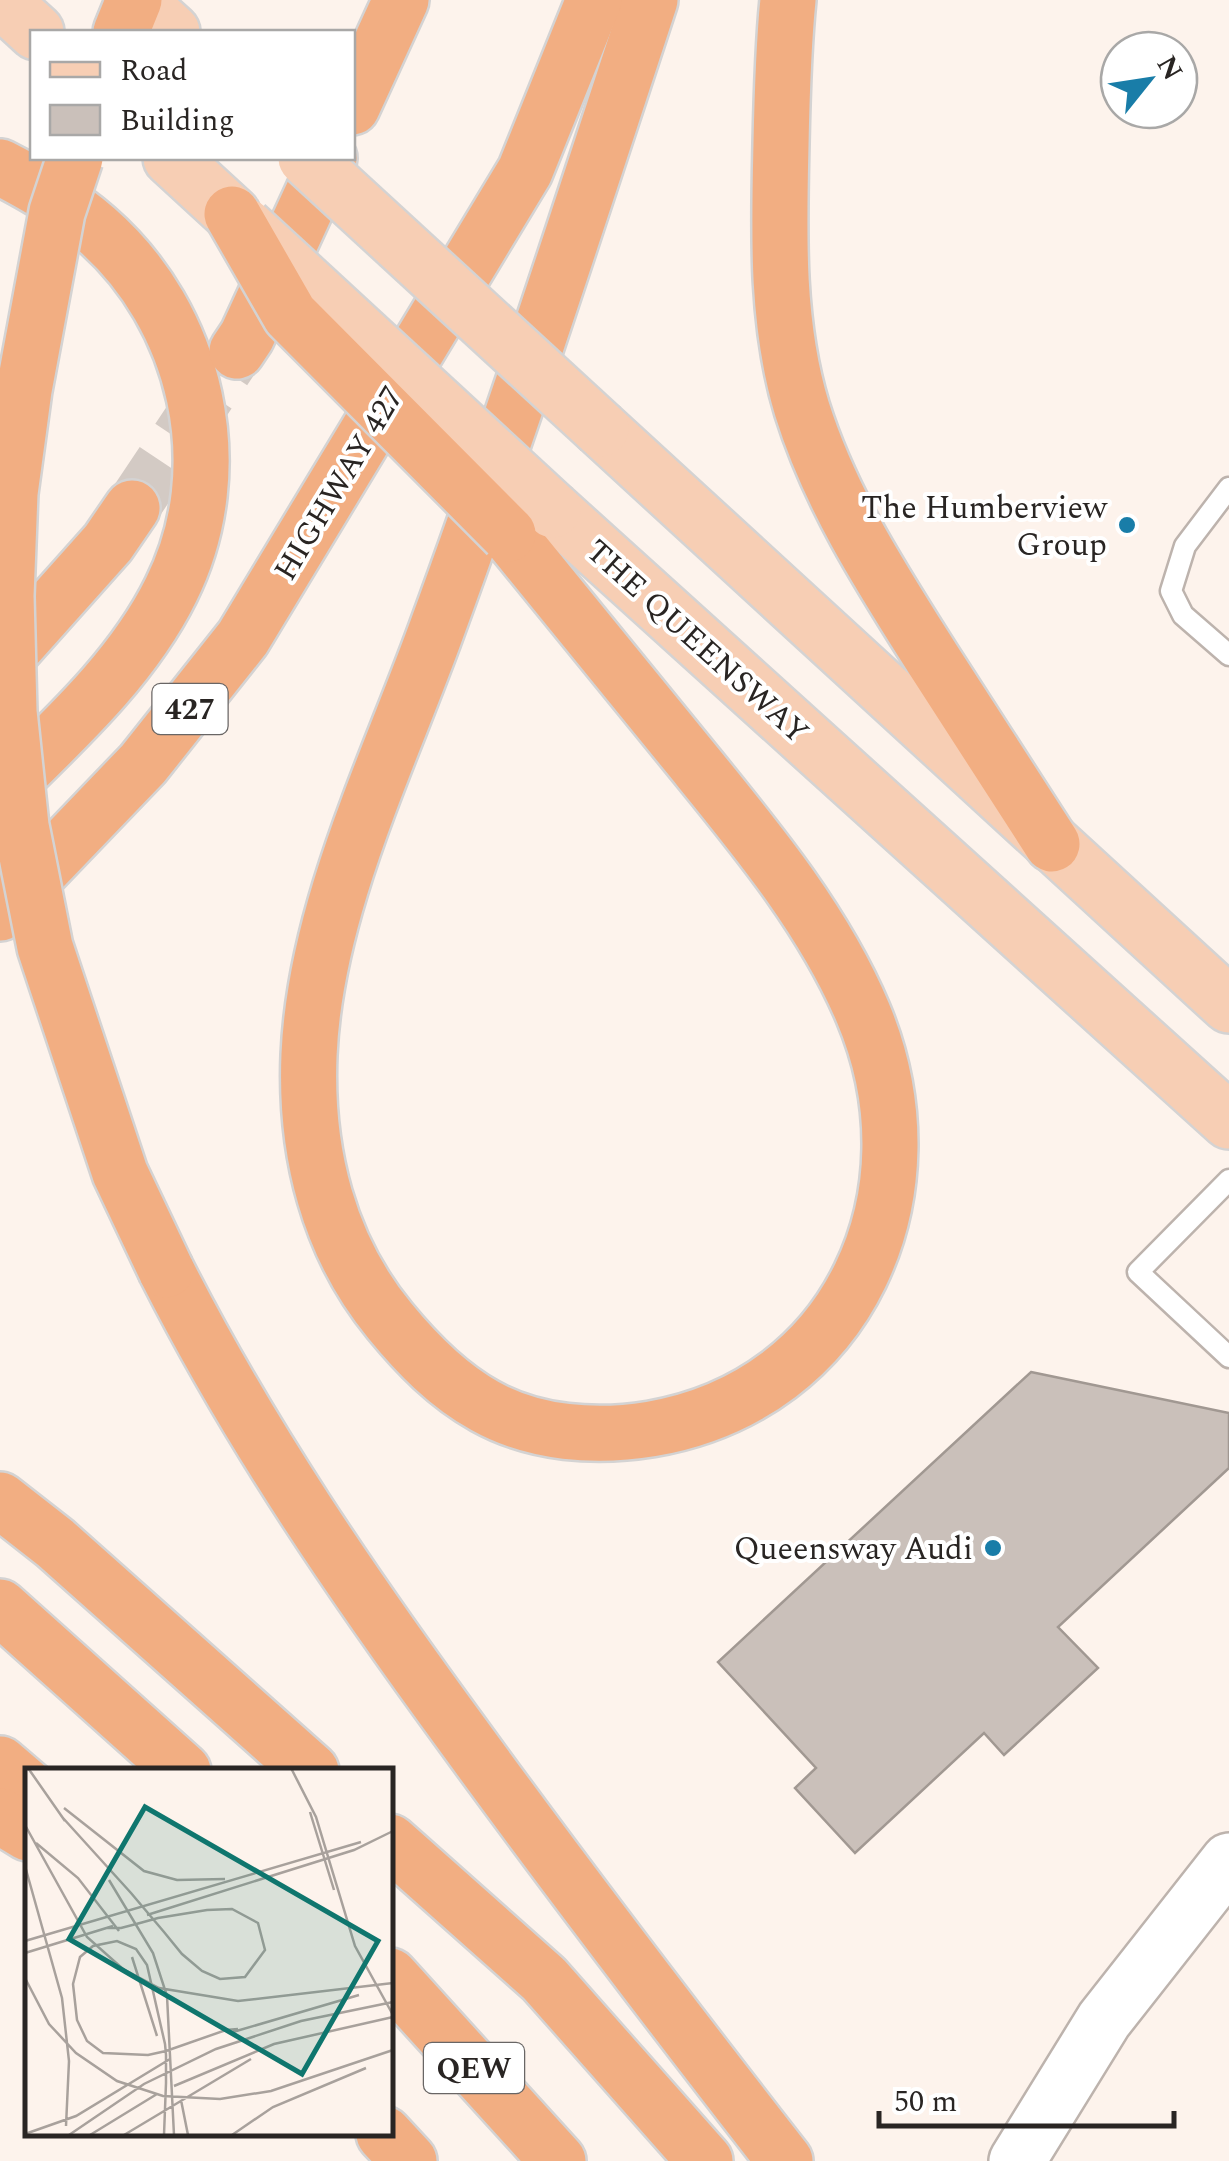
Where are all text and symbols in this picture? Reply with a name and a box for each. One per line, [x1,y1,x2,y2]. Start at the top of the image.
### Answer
legend [30,30,355,160]
north arrow [1099,30,1199,130]
text: Road [120,48,188,94]
text: N [1145,48,1194,89]
text: Building [120,98,235,144]
street label: HIGHWAY 427 [262,377,417,590]
place label: The Humberview Group [861,484,1108,570]
marker: The Humberview Group [1116,514,1138,536]
street label: THE QUEENSWAY [574,528,820,756]
road number: 427 [152,684,228,734]
place label: Queensway Audi [734,1525,973,1574]
marker: Queensway Audi [982,1537,1004,1559]
inset map [25,1768,392,2136]
road number: QEW [424,2043,524,2093]
scale bar [879,2066,1174,2128]
text: 50 m [894,2079,957,2125]

